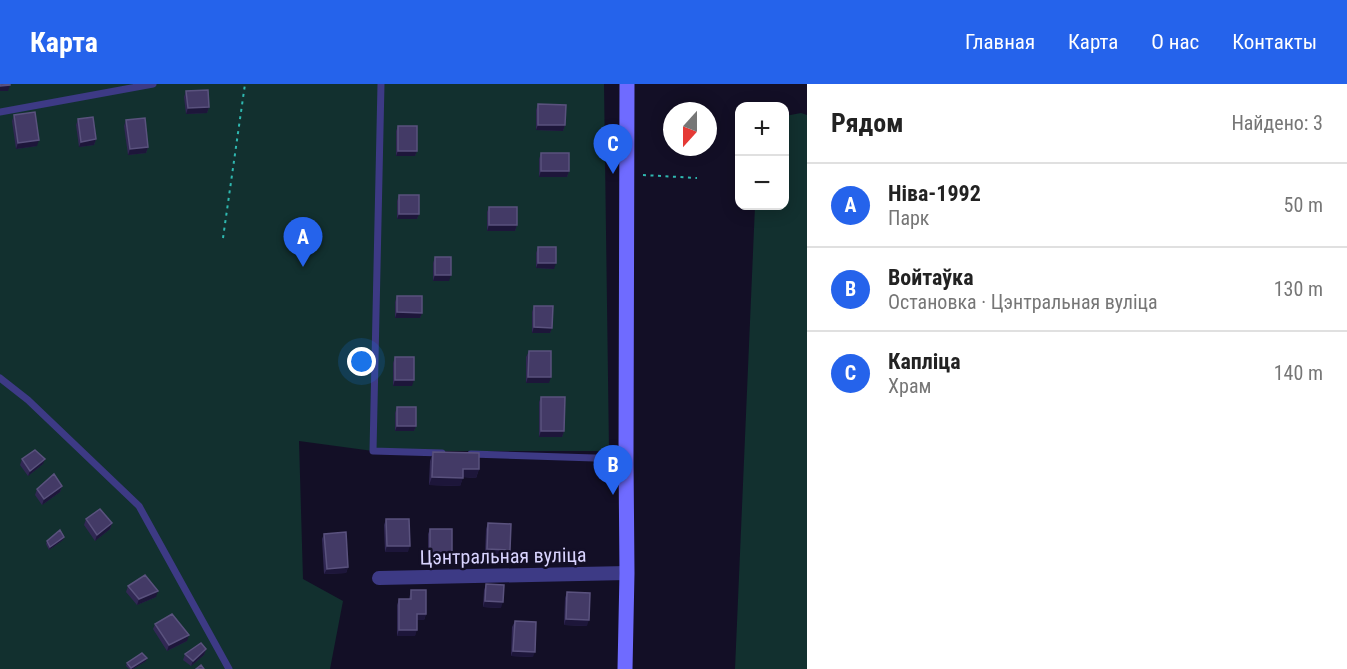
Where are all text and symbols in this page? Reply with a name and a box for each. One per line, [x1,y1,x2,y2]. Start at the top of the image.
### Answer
text: Карта [30,26,98,59]
text: Главная [965,30,1035,54]
text: Карта [1068,30,1118,54]
text: О нас [1151,30,1199,54]
text: Контакты [1232,30,1317,54]
north arrow [663,102,717,156]
map controls [735,102,789,210]
button: + [735,102,789,156]
text: Рядом [831,108,903,138]
text: Найдено: 3 [1231,111,1323,135]
pin: C [594,124,632,174]
button: − [735,156,789,210]
text: Ніва-1992 [888,181,981,206]
text: A [845,193,856,217]
text: 50 m [1284,193,1323,217]
text: Парк [888,206,929,230]
pin: A [284,218,322,267]
text: Войтаўка [888,265,974,290]
text: B [845,277,856,301]
text: 130 m [1274,277,1323,301]
text: Остановка · Цэнтральная вуліца [888,290,1158,314]
your location [347,347,376,376]
text: Капліца [888,349,961,374]
text: C [845,361,856,385]
text: 140 m [1274,361,1323,385]
text: Храм [888,374,931,398]
pin: B [594,446,632,495]
street label: Цэнтральная вуліца [419,543,587,569]

